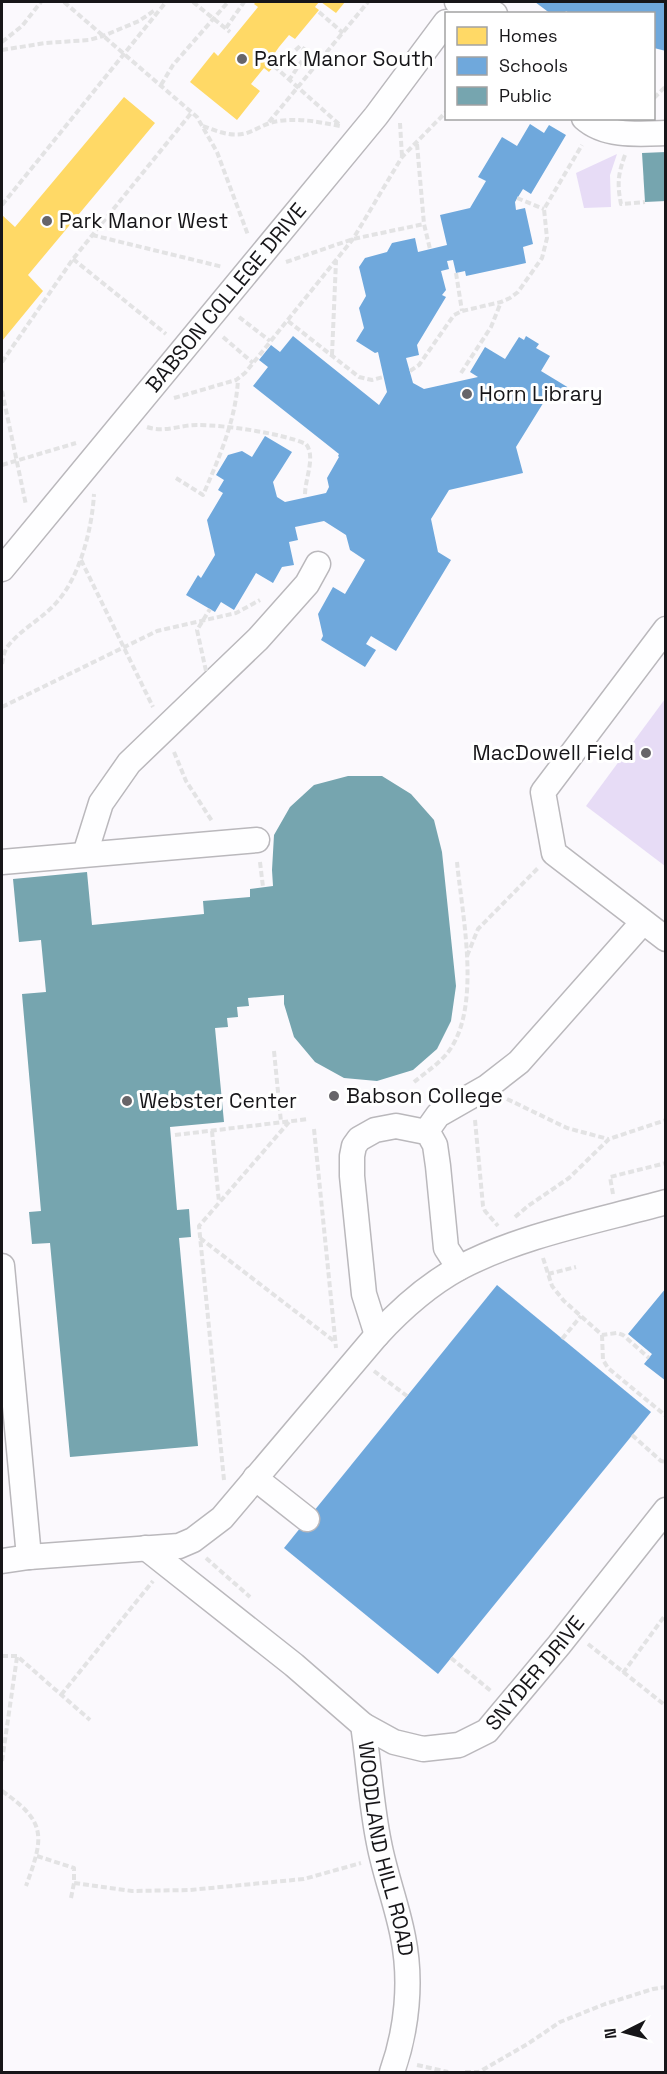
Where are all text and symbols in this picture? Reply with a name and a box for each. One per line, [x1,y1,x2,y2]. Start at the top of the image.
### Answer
legend [445,12,655,120]
text: Homes [499,24,558,47]
place label: Park Manor South [254,45,434,72]
marker: Park Manor South [235,52,249,66]
text: Schools [499,54,568,77]
text: Public [499,84,552,107]
street label: BABSON COLLEGE DRIVE [140,197,312,398]
place label: Park Manor West [59,207,228,234]
marker: Park Manor West [40,214,54,228]
place label: Horn Library [479,380,602,407]
marker: Horn Library [460,387,474,401]
place label: MacDowell Field [472,739,634,766]
marker: MacDowell Field [639,746,653,760]
place label: Babson College [346,1082,503,1109]
place label: Webster Center [139,1087,297,1114]
marker: Babson College [327,1089,341,1103]
marker: Webster Center [120,1094,134,1108]
street label: SNYDER DRIVE [479,1610,590,1736]
street label: WOODLAND HILL ROAD [352,1740,420,1958]
north arrow [595,2002,655,2062]
text: N [600,2027,622,2040]

